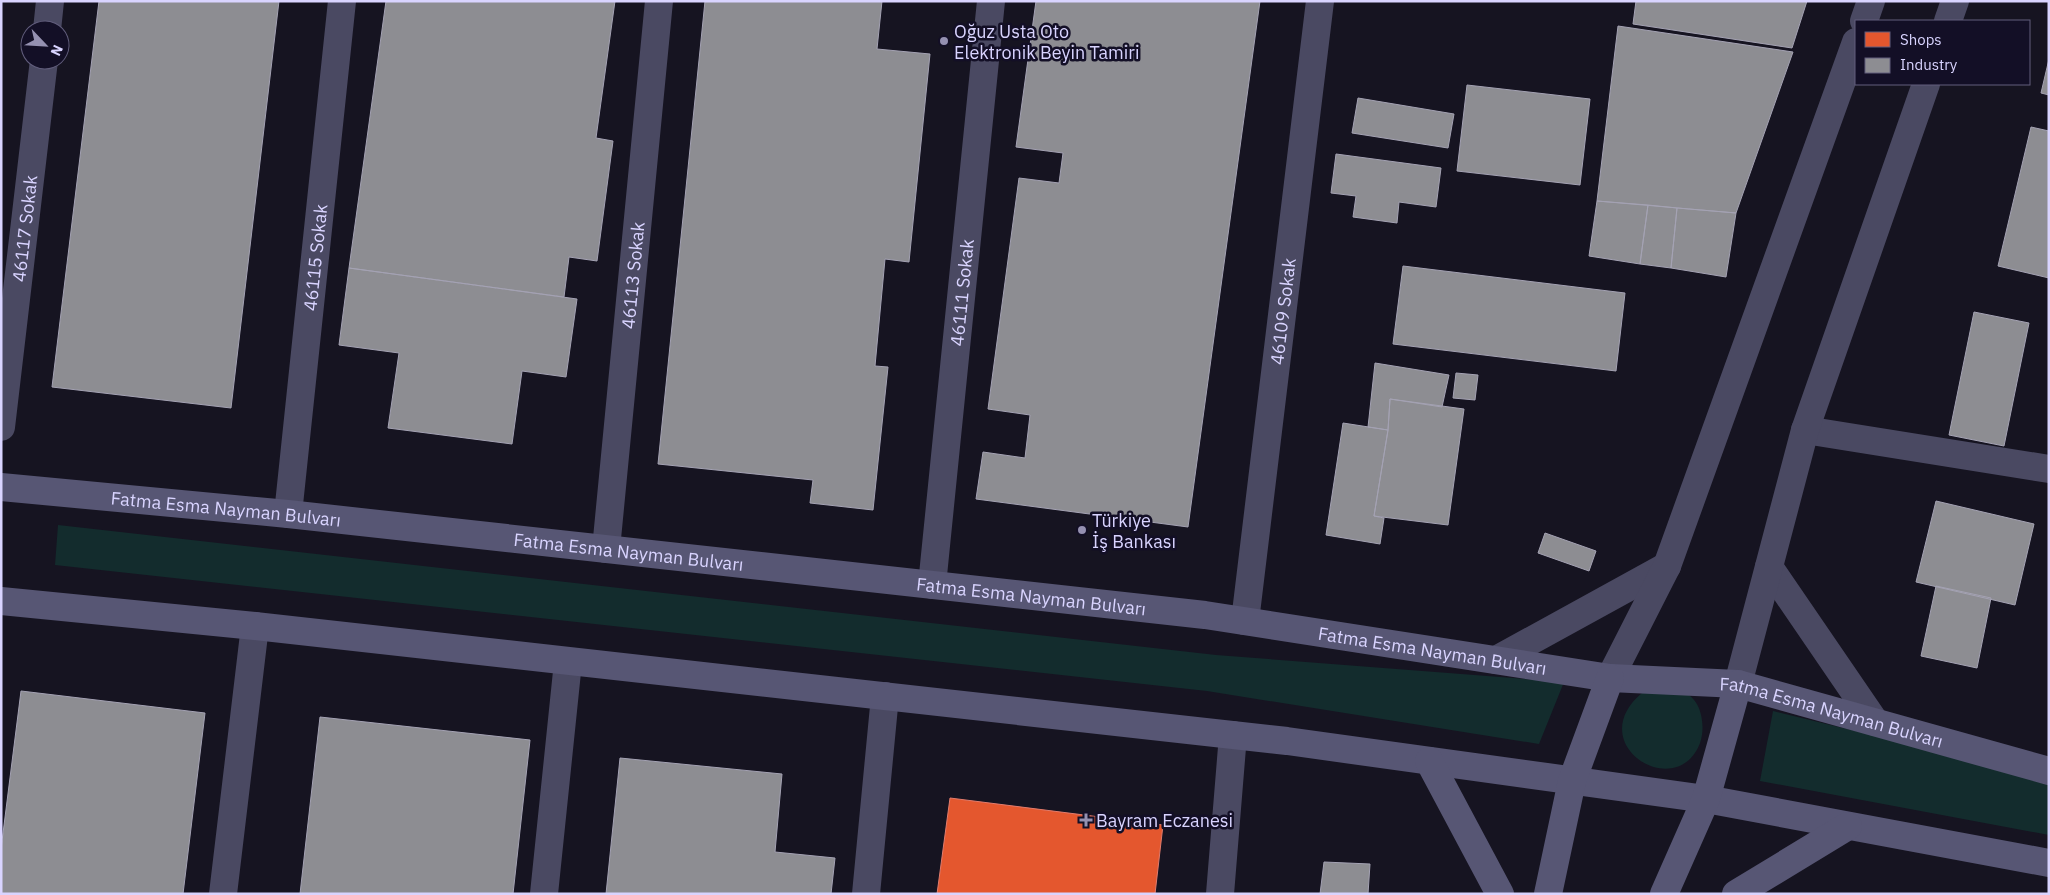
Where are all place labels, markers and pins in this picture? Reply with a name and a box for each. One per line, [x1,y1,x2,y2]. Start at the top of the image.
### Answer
place label: Oğuz Usta Oto Elektronik Beyin Tamiri [954,20,1139,64]
marker: Oğuz Usta Oto Elektronik Beyin Tamiri [938,35,950,47]
place label: Türkiye İş Bankası [1092,509,1176,553]
marker: Türkiye İş Bankası [1076,524,1088,536]
place label: Bayram Eczanesi [1096,809,1233,832]
marker: Bayram Eczanesi [1080,814,1092,826]

